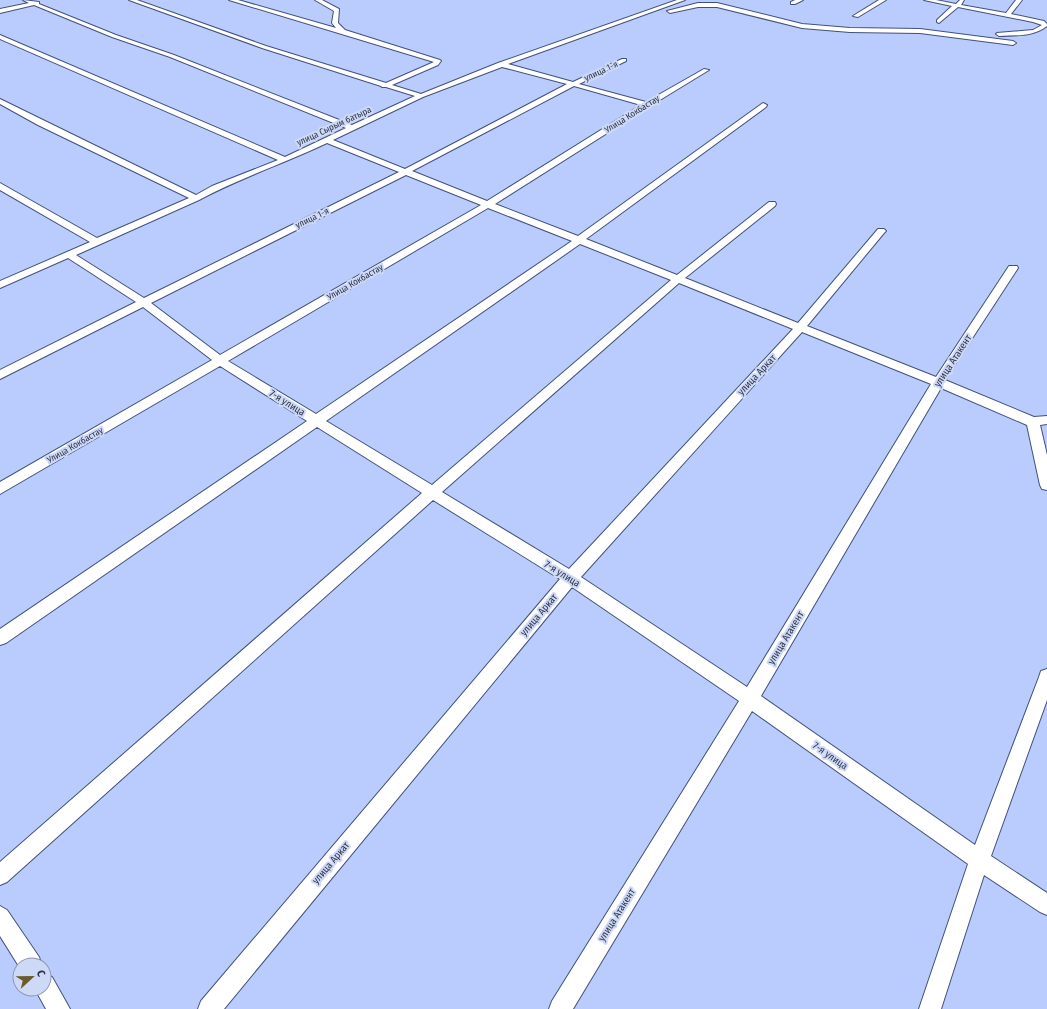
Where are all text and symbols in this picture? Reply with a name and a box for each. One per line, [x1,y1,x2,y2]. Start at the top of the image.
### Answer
street label: улица 1-я [583,59,619,83]
street label: Улица Кокбастау [602,93,661,135]
street label: улица Сырым батыра [295,104,373,148]
street label: улица 1-я [294,206,330,230]
street label: Улица Кокбастау [324,262,385,303]
street label: улица Атакент [932,332,975,389]
street label: улица Аркат [735,351,780,398]
street label: 7-я улица [267,387,307,419]
street label: Улица Кокбастау [44,425,105,466]
street label: 7-я улица [542,558,582,590]
street label: улица Аркат [518,591,561,638]
street label: улица Атакент [765,608,807,667]
street label: 7-я улица [810,740,850,772]
street label: улица Аркат [310,839,353,886]
street label: улица Атакент [596,886,639,944]
north arrow [12,957,52,997]
text: С [34,968,48,979]

